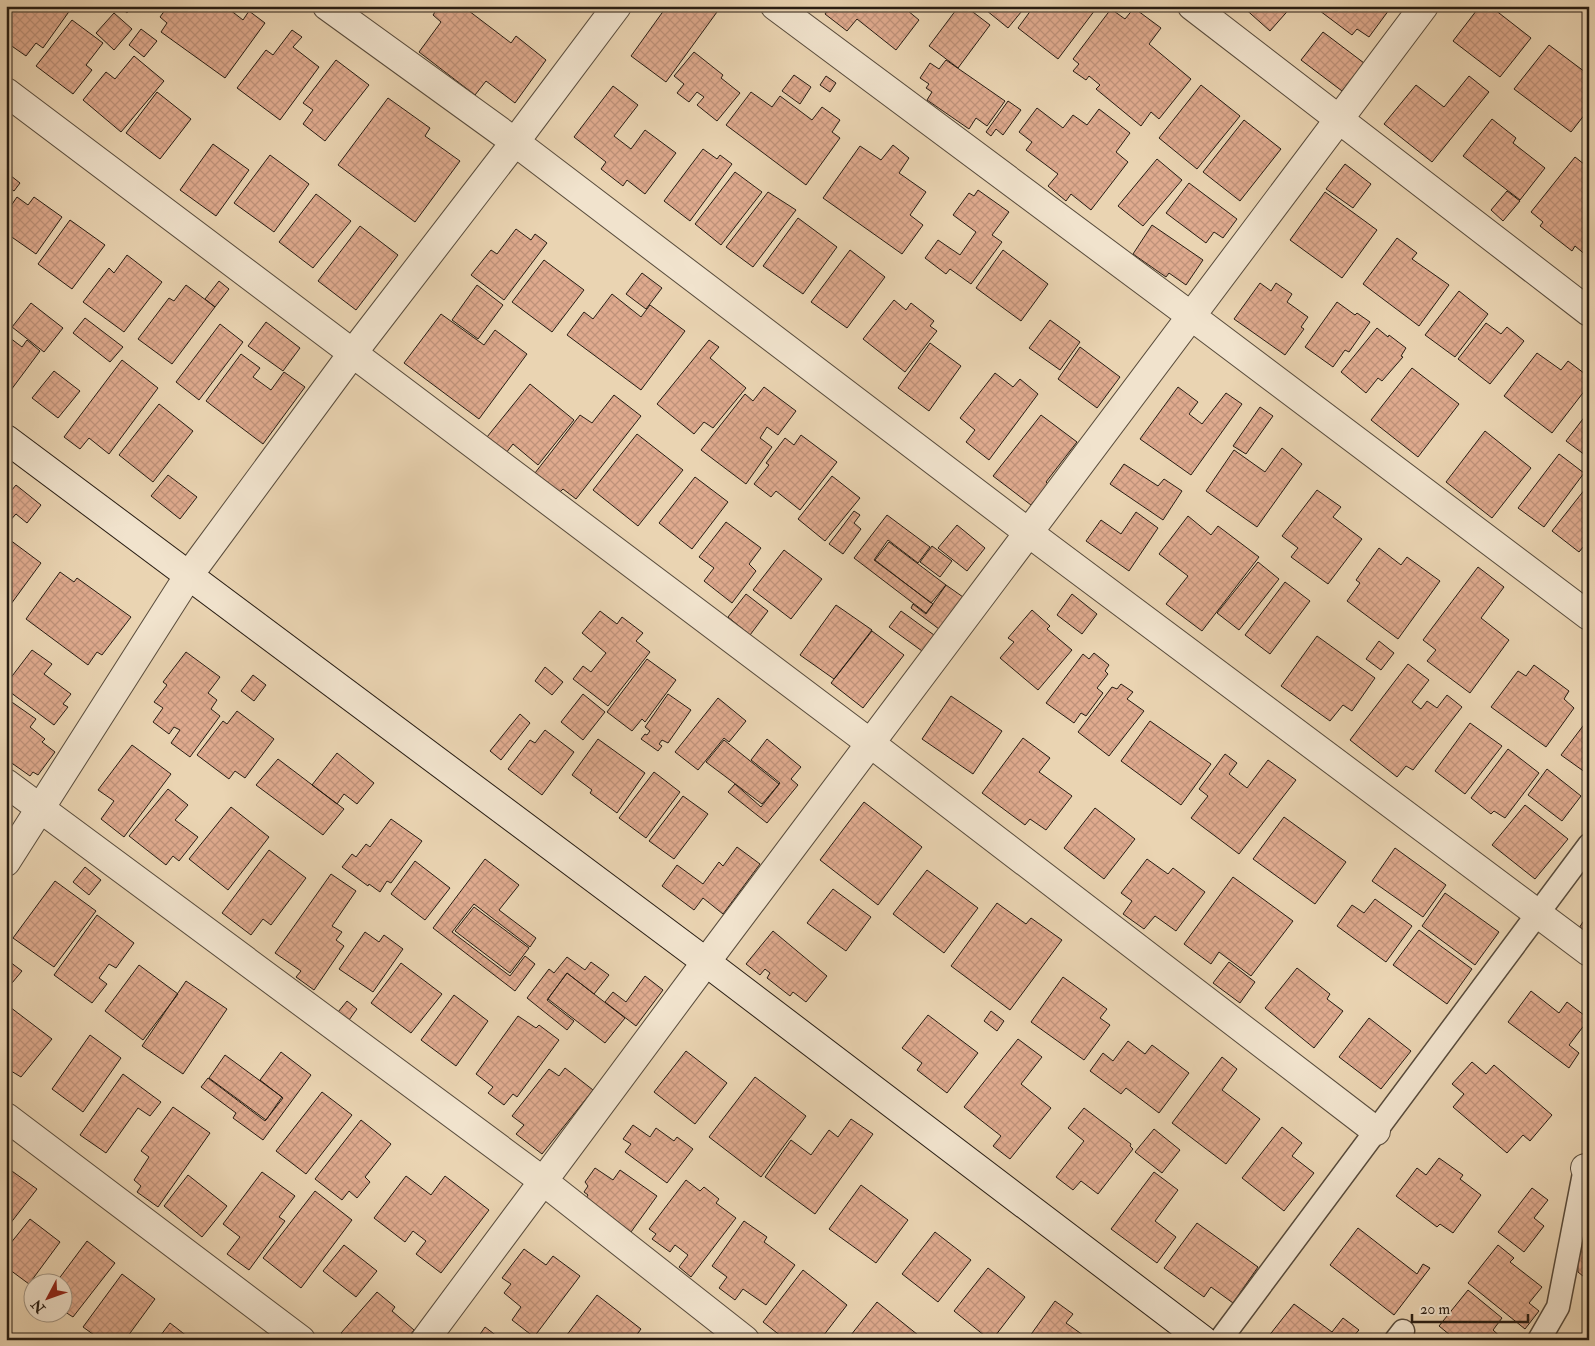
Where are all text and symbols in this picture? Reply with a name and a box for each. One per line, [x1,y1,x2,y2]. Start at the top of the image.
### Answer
north arrow [22,1274,72,1324]
scale bar [1412,1291,1529,1323]
text: N [28,1296,50,1317]
text: 20 m [1420,1300,1450,1319]

